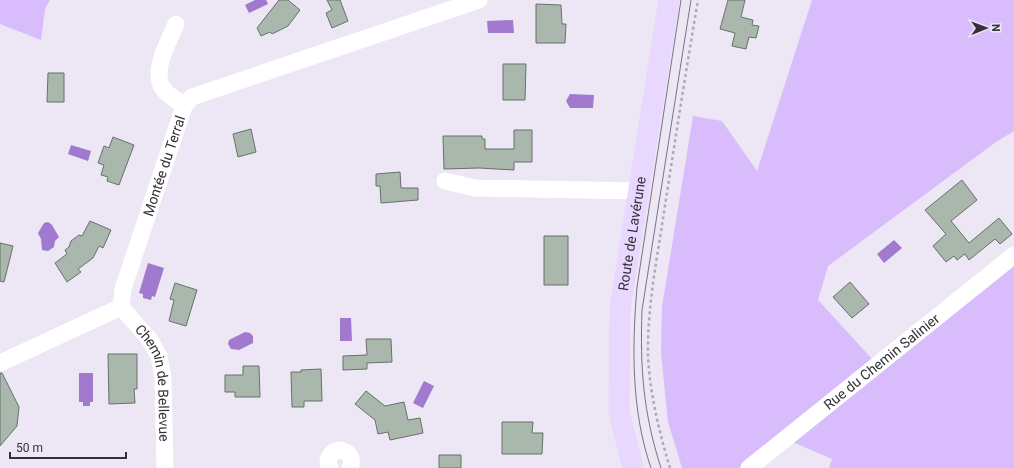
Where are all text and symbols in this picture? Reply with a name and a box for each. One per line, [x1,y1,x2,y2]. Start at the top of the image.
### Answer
north arrow [966,8,1006,48]
text: N [989,24,1002,32]
street label: Montée du Terral [140,113,188,218]
street label: Route de Lavérune [615,175,649,292]
street label: Rue du Chemin Salinier [821,310,943,413]
street label: Chemin de Bellevue [132,321,172,442]
scale bar [10,434,126,460]
text: 50 m [16,441,43,455]

